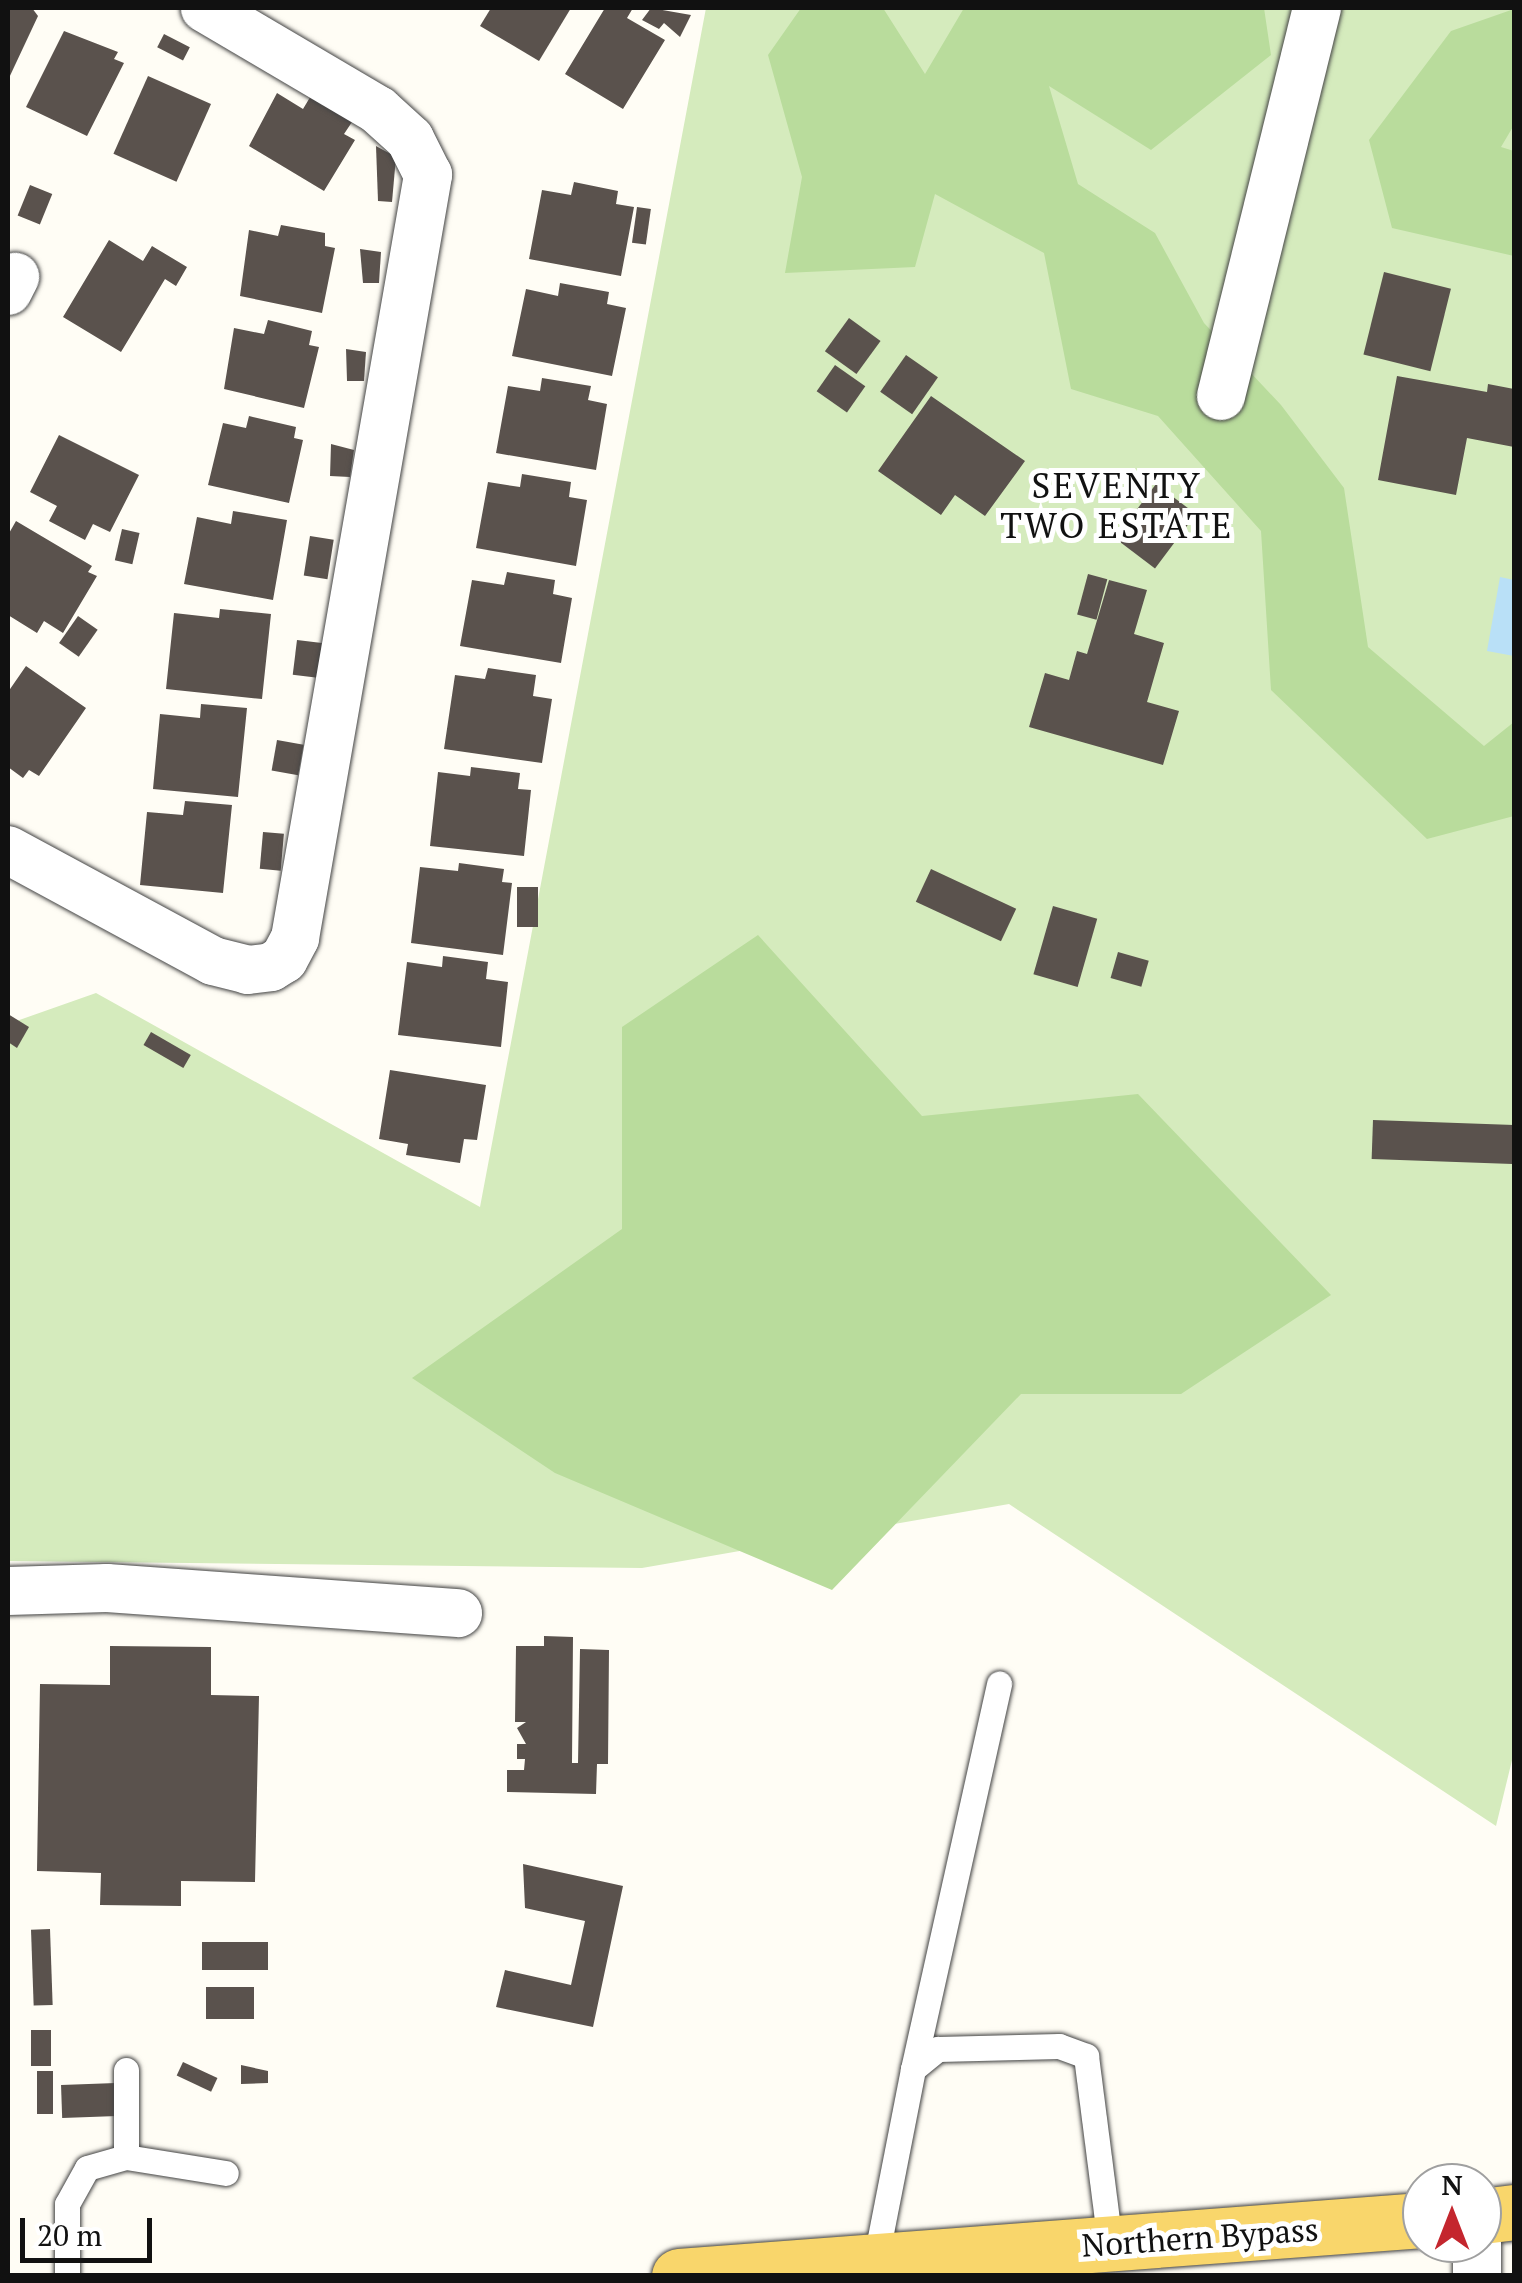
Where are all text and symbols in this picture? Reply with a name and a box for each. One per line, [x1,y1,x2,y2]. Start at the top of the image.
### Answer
district label: SEVENTY TWO ESTATE [1000,464,1234,546]
north arrow [1402,2163,1502,2263]
text: N [1441,2166,1463,2203]
scale bar [25,2198,158,2260]
street label: Northern Bypass [1080,2210,1320,2264]
text: 20 m [37,2215,102,2255]

